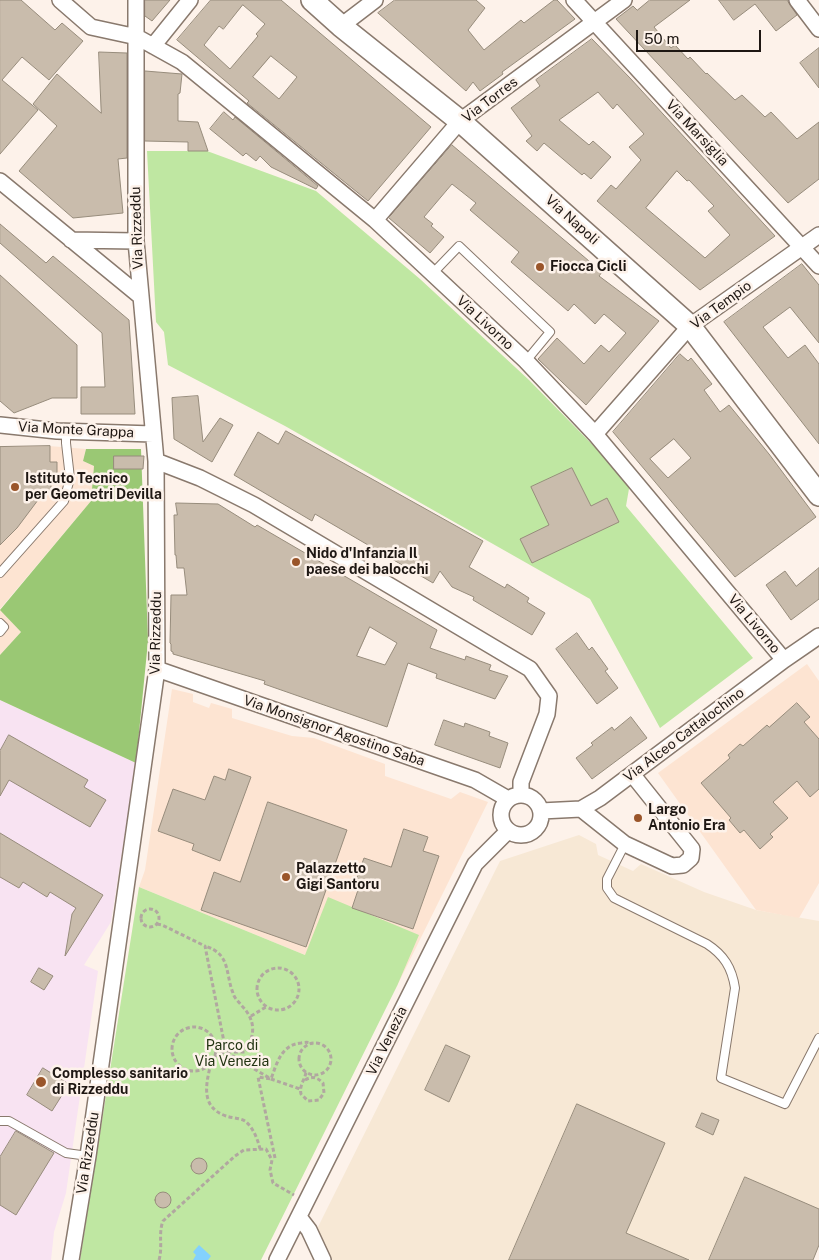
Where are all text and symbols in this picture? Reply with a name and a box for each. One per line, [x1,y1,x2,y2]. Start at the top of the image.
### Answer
scale bar [639,20,764,52]
text: 50 m [644,30,679,47]
street label: Via Torres [459,74,521,126]
street label: Via Marsiglia [662,96,732,170]
street label: Via Rizzeddu [127,186,147,270]
street label: Via Napoli [542,192,602,248]
place label: Fiocca Cicli [550,259,626,275]
marker: Fiocca Cicli [534,261,546,273]
street label: Via Tempio [687,277,755,333]
street label: Via Livorno [453,292,517,354]
street label: Via Monte Grappa [18,419,134,441]
place label: Istituto Tecnico per Geometri Devilla [25,471,162,504]
marker: Istituto Tecnico per Geometri Devilla [9,481,21,493]
place label: Nido d'Infanzia Il paese dei balocchi [306,546,428,578]
marker: Nido d'Infanzia Il paese dei balocchi [290,556,302,568]
street label: Via Rizzeddu [147,591,165,675]
street label: Via Livorno [724,591,784,657]
street label: Via Alceo Cattalochino [620,684,748,786]
street label: Via Monsignor Agostino Saba [241,692,427,770]
place label: Largo Antonio Era [648,802,725,834]
marker: Largo Antonio Era [632,812,644,824]
place label: Palazzetto Gigi Santoru [296,861,379,894]
marker: Palazzetto Gigi Santoru [280,871,292,883]
street label: Via Venezia [363,1004,411,1078]
park label: Parco di Via Venezia [195,1038,269,1070]
place label: Complesso sanitario di Rizzeddu [52,1066,188,1098]
marker: Complesso sanitario di Rizzeddu [34,1075,48,1089]
street label: Via Rizzeddu [73,1111,103,1195]

